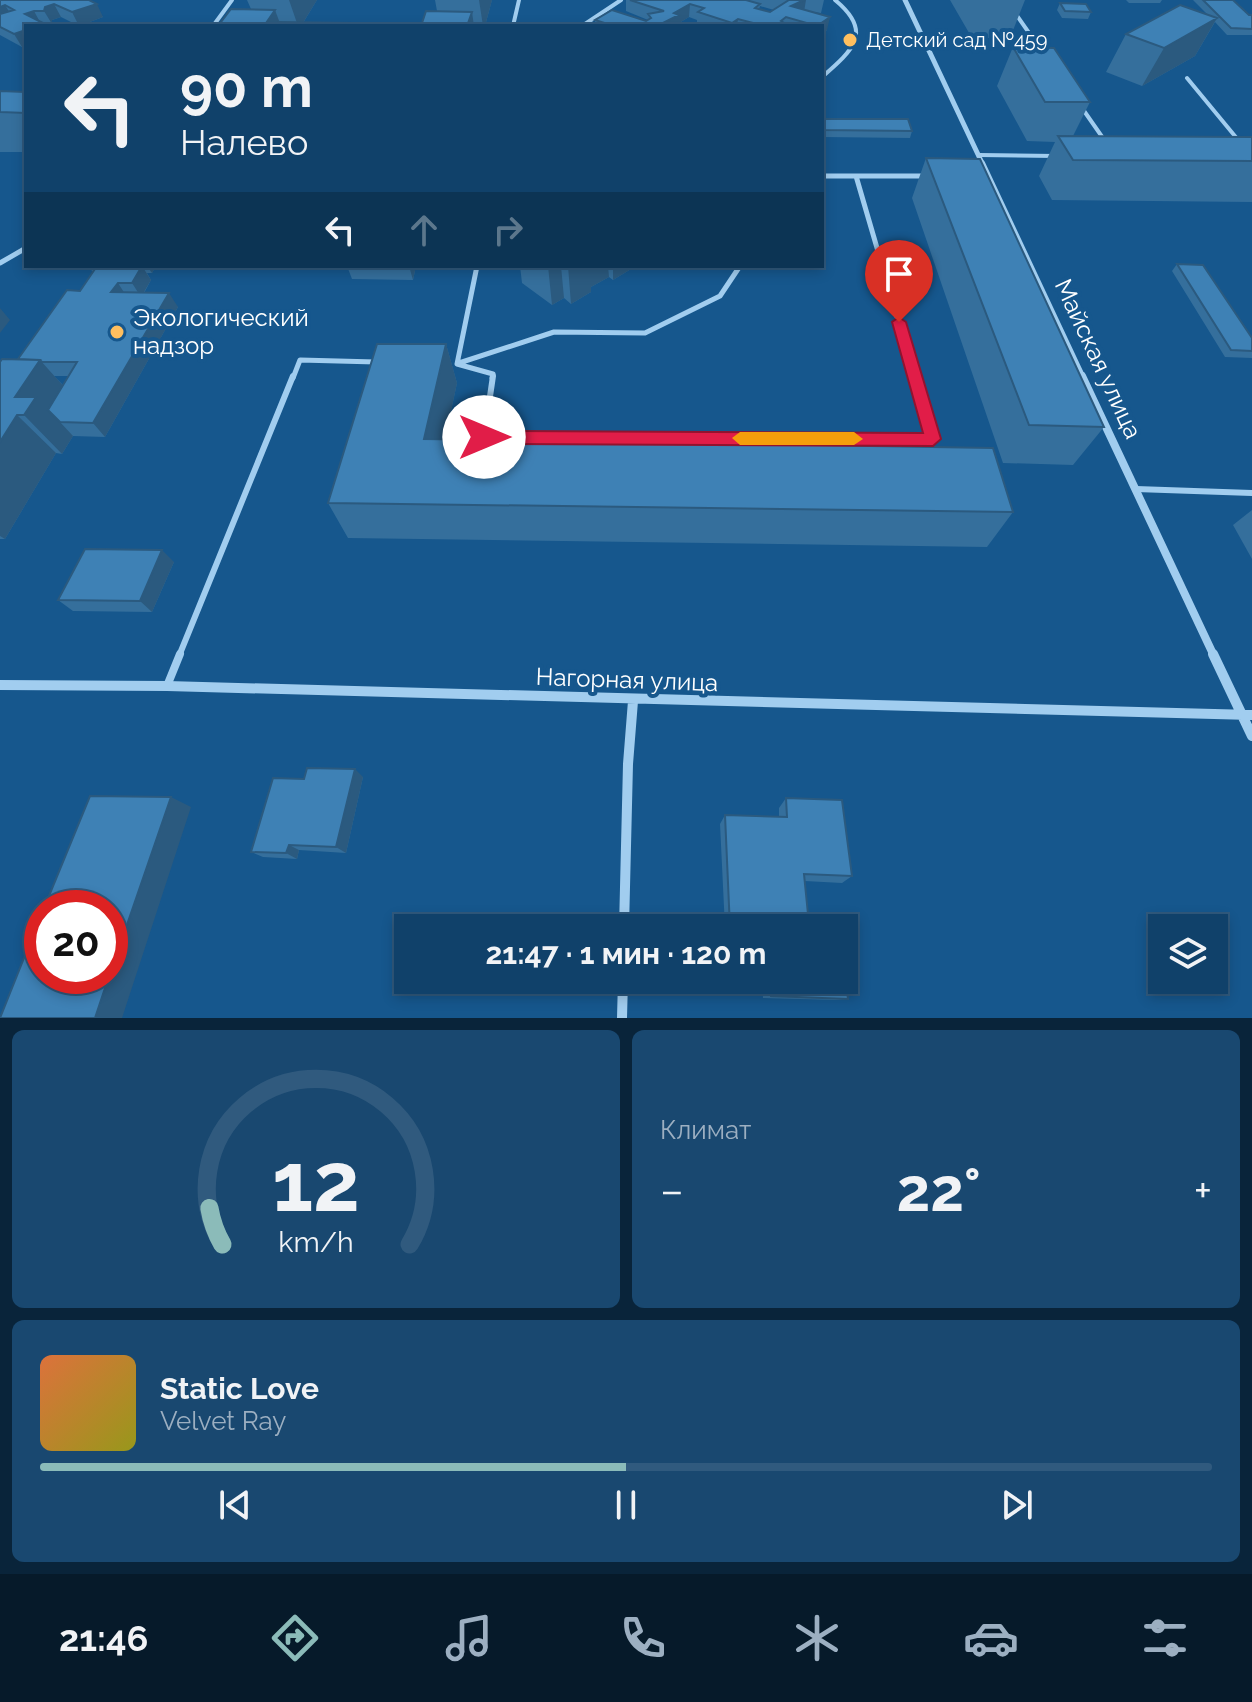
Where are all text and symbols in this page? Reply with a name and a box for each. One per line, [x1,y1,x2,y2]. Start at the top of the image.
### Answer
place label: Детский сад №459 [866,28,1047,52]
marker: Детский сад №459 [841,31,859,49]
text: 90 m [180,54,313,120]
icon: left [48,56,152,160]
text: Налево [180,121,308,163]
icon: left [318,208,362,252]
icon: ahead [402,208,446,252]
icon: right [486,208,530,252]
pin [865,240,933,322]
icon: arrive [877,252,921,296]
street label: Майская улица [1049,274,1148,443]
place label: Экологический надзор [133,303,309,360]
marker: Экологический надзор [108,323,126,341]
position arrow [442,395,526,479]
street label: Нагорная улица [535,662,719,697]
speed limit sign: 20 [24,890,128,994]
map controls [1148,914,1228,994]
button: layers [1148,914,1228,994]
text: 21:47 · 1 мин · 120 m [485,936,767,971]
text: Климат [660,1115,751,1145]
text: 12 [272,1133,360,1230]
text: 22° [897,1155,981,1225]
text: − [660,1165,684,1216]
text: + [1194,1165,1212,1216]
text: km/h [278,1225,354,1259]
text: Static Love [160,1371,319,1406]
text: Velvet Ray [160,1406,286,1436]
icon: previous [213,1483,257,1527]
icon: pause [604,1483,648,1527]
icon: next [995,1483,1039,1527]
icon: directions [267,1610,323,1666]
icon: music [441,1610,497,1666]
icon: phone [615,1610,671,1666]
icon: climate [789,1610,845,1666]
icon: car [963,1610,1019,1666]
icon: filters [1137,1610,1193,1666]
text: 21:46 [59,1617,148,1659]

